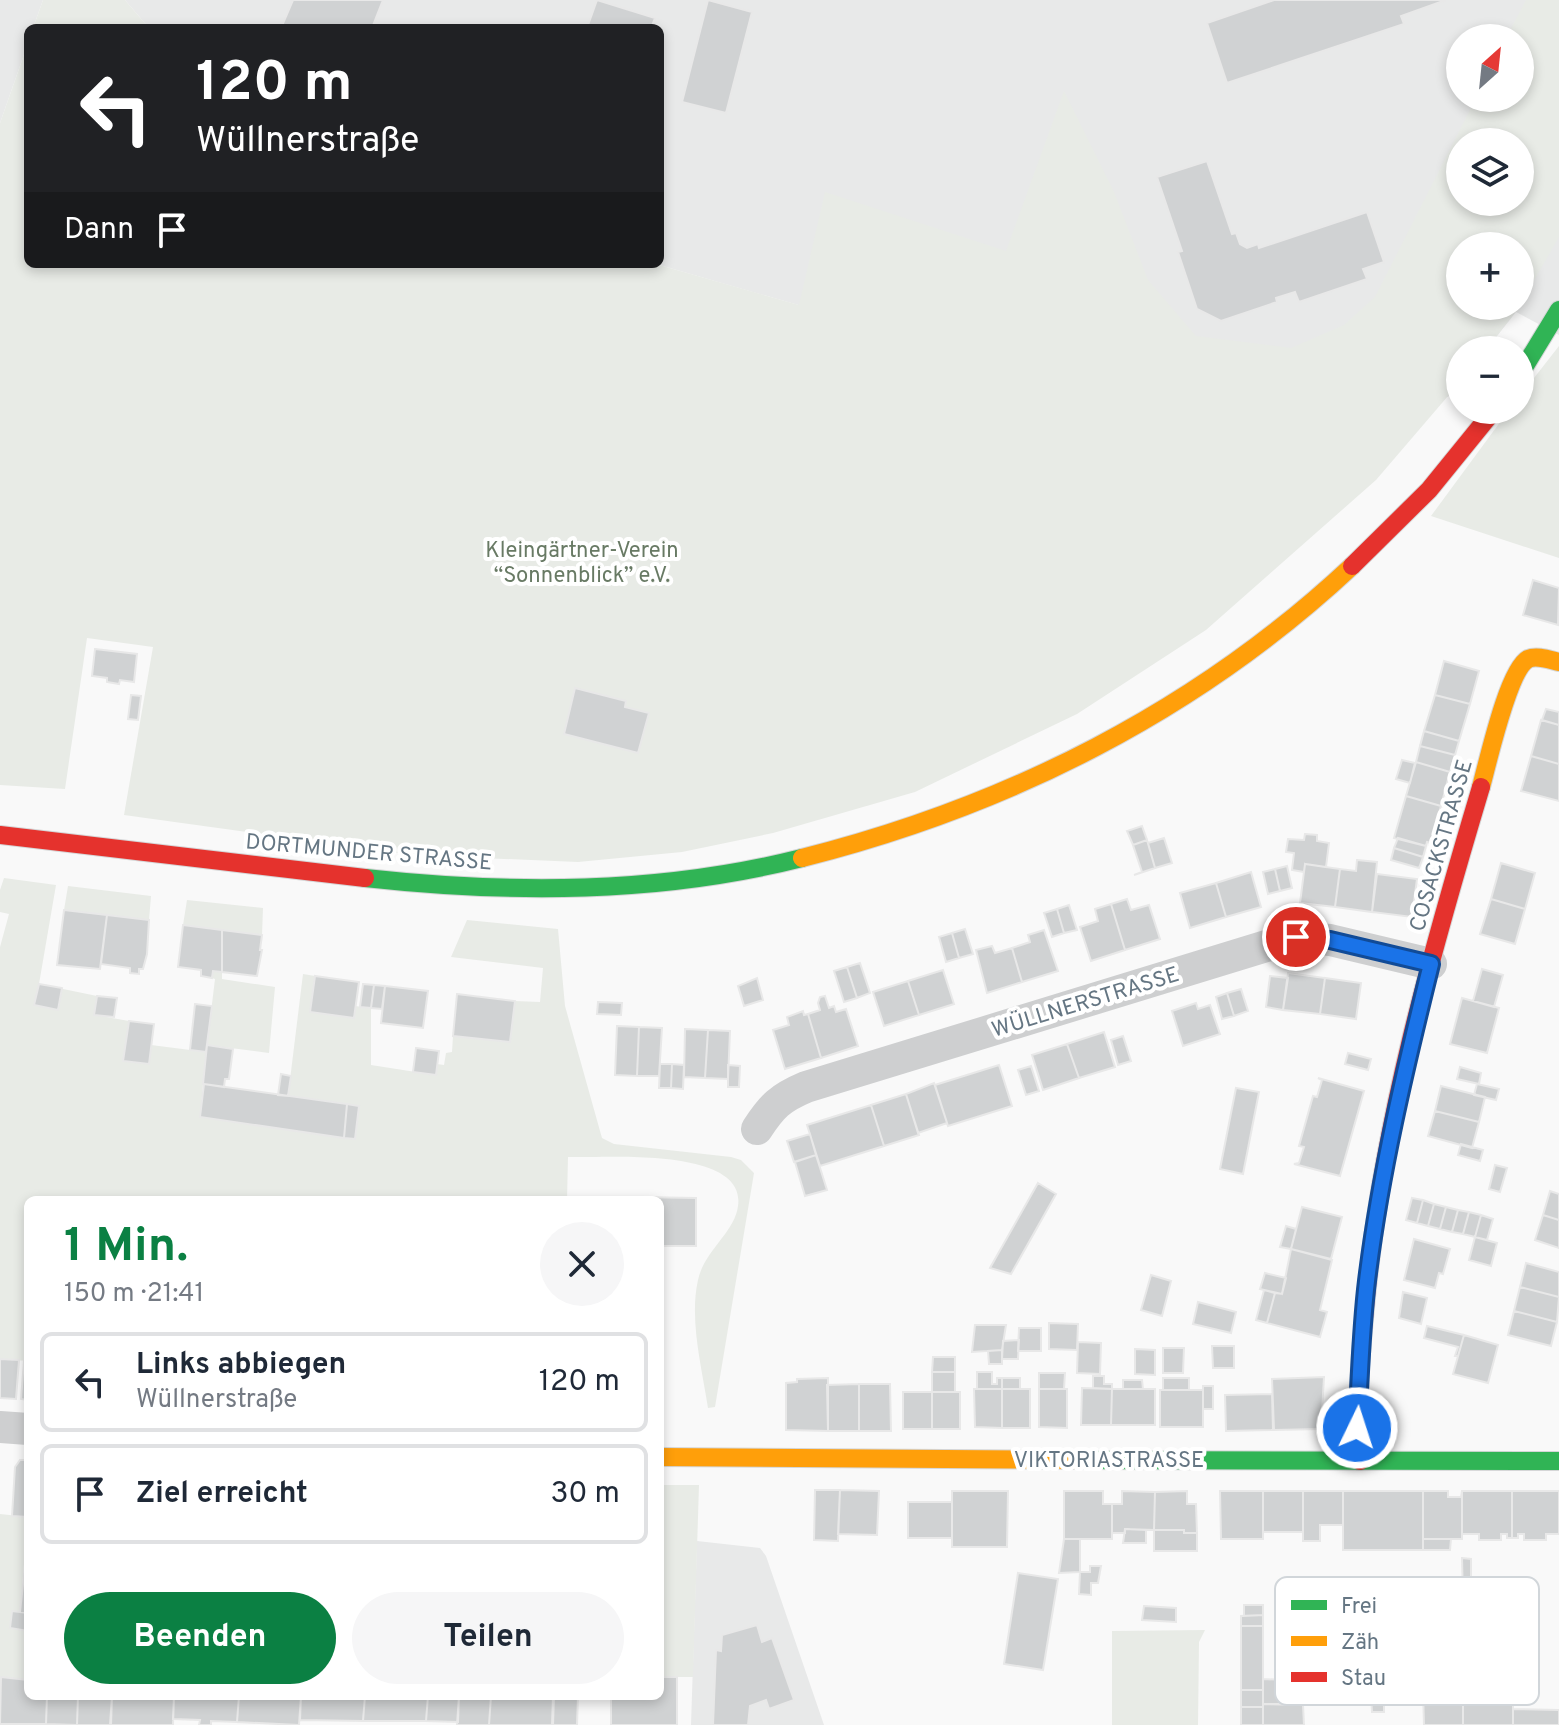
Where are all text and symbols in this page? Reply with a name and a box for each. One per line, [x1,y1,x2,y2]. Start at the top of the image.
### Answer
north arrow [1446,24,1534,112]
map controls [1446,24,1534,424]
text: 120 m [196,50,353,120]
icon: left [64,56,168,160]
text: Wüllnerstraße [196,119,419,165]
button: layers [1446,128,1534,216]
icon: arrive [150,208,194,252]
text: Dann [64,212,134,249]
button: + [1446,232,1534,320]
button: − [1446,336,1534,424]
park label: Kleingärtner-Verein “Sonnenblick” e.V. [485,538,679,590]
street label: COSACKSTRASSE [1405,756,1480,935]
street label: DORTMUNDER STRASSE [244,829,493,878]
pin [1262,903,1330,971]
icon: arrive [1274,915,1318,959]
street label: WÜLLNERSTRASSE [988,960,1183,1045]
text: 1 Min. [64,1218,188,1278]
button: close [540,1222,624,1306]
text: 150 m · 21:41 [64,1278,204,1311]
text: Links abbiegen [136,1347,346,1384]
icon: left [68,1360,112,1404]
text: 120 m [539,1364,620,1401]
text: Wüllnerstraße [136,1384,297,1417]
position arrow [1315,1386,1399,1470]
street label: VIKTORIASTRASSE [1014,1448,1204,1475]
icon: arrive [68,1472,112,1516]
text: Ziel erreicht [136,1476,308,1513]
text: 30 m [551,1476,620,1513]
legend [1275,1577,1539,1705]
button: Beenden [64,1592,336,1684]
button: Teilen [352,1592,624,1684]
text: Frei [1341,1594,1377,1621]
text: Zäh [1341,1630,1379,1657]
text: Stau [1341,1666,1386,1693]

